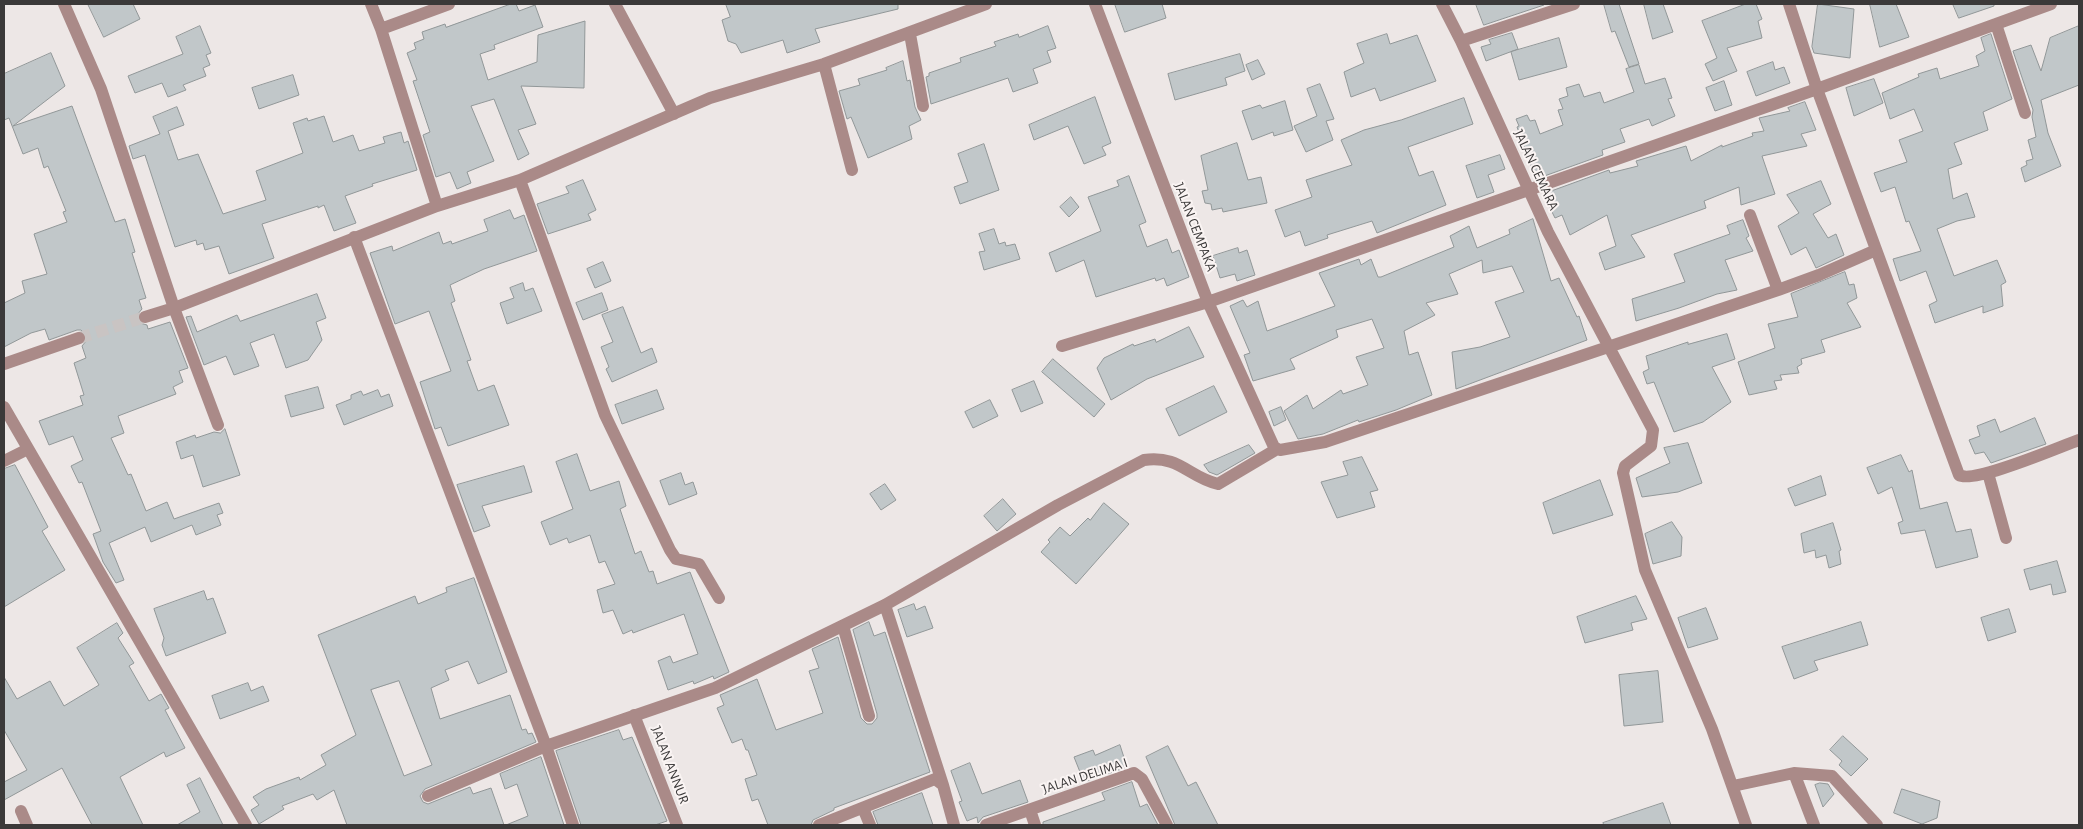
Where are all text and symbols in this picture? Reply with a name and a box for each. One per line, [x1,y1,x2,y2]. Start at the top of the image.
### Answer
street label: JALAN CEMARA [1510,127,1562,213]
street label: JALAN CEMPAKA [1170,180,1220,274]
street label: JALAN ANNUR [647,724,693,806]
street label: JALAN DELIMA I [1040,754,1130,798]

